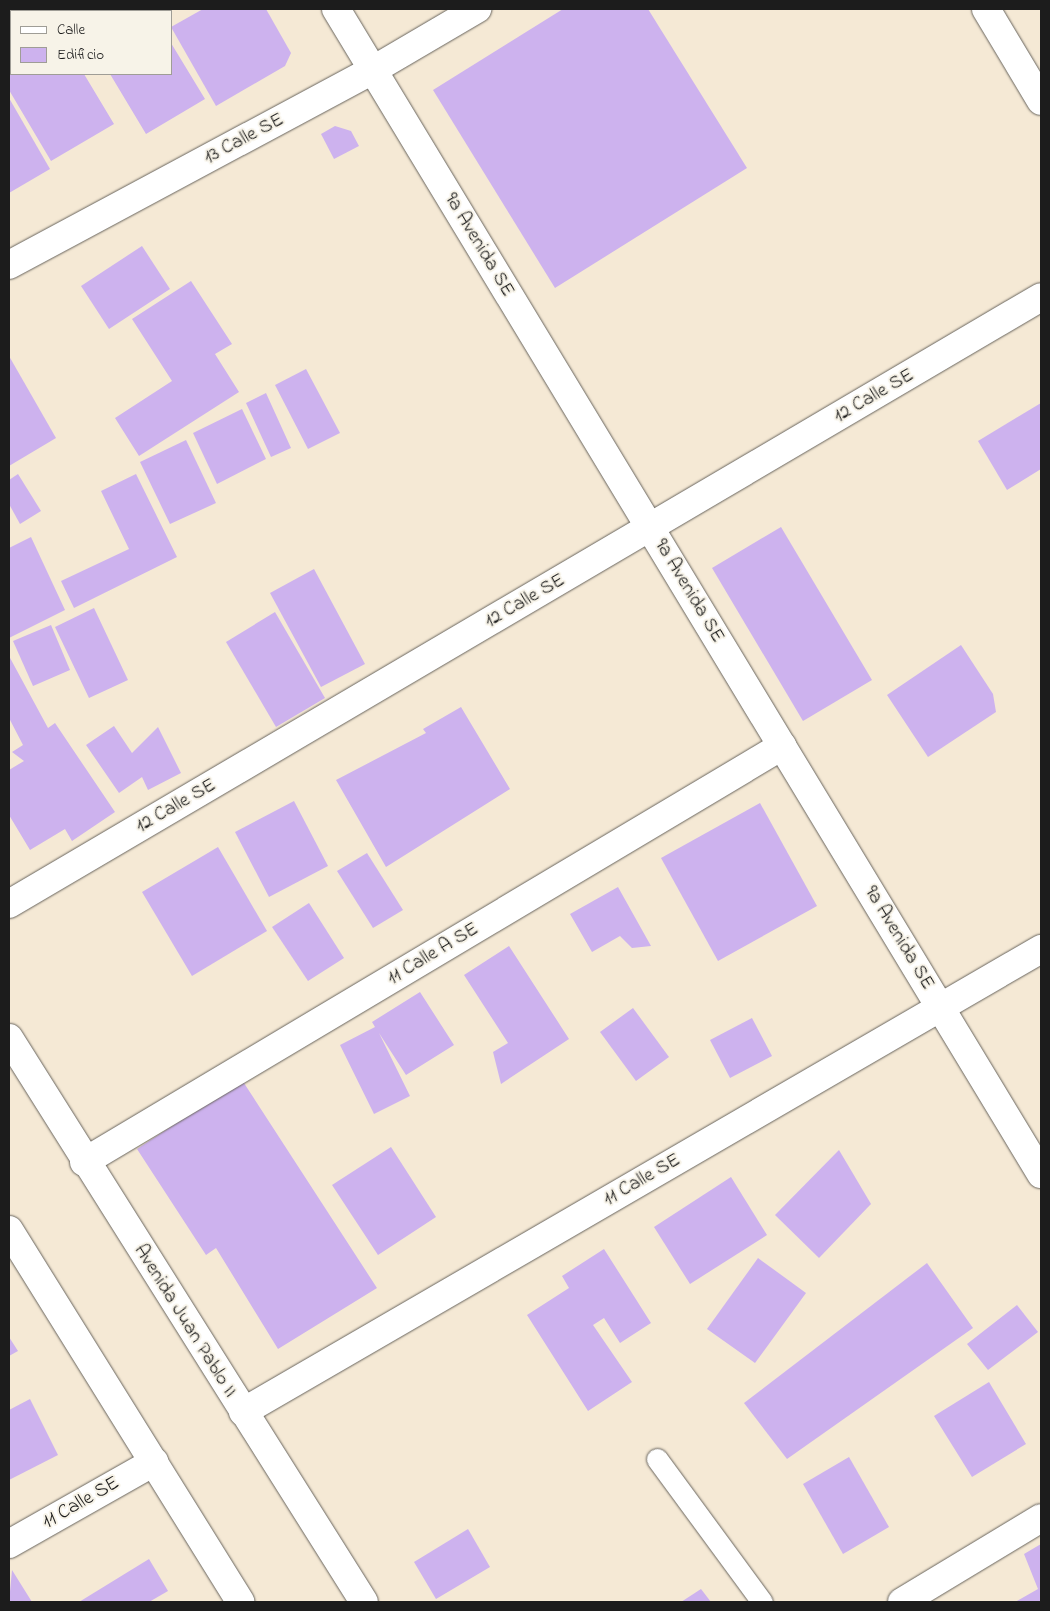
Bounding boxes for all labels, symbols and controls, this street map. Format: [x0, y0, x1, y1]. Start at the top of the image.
legend [10, 10, 172, 75]
text: Calle [57, 19, 85, 41]
text: Edificio [57, 44, 104, 66]
street label: 13 Calle SE [200, 108, 288, 170]
street label: 9a Avenida SE [439, 189, 519, 301]
street label: 12 Calle SE [830, 363, 918, 429]
street label: 9a Avenida SE [649, 535, 729, 647]
street label: 12 Calle SE [481, 568, 569, 634]
street label: 12 Calle SE [132, 773, 220, 839]
street label: 9a Avenida SE [859, 882, 939, 994]
street label: 11 Calle A SE [383, 917, 483, 991]
street label: 11 Calle SE [599, 1148, 685, 1212]
street label: Avenida Juan Pablo II [128, 1240, 242, 1402]
street label: 11 Calle SE [38, 1471, 124, 1535]

